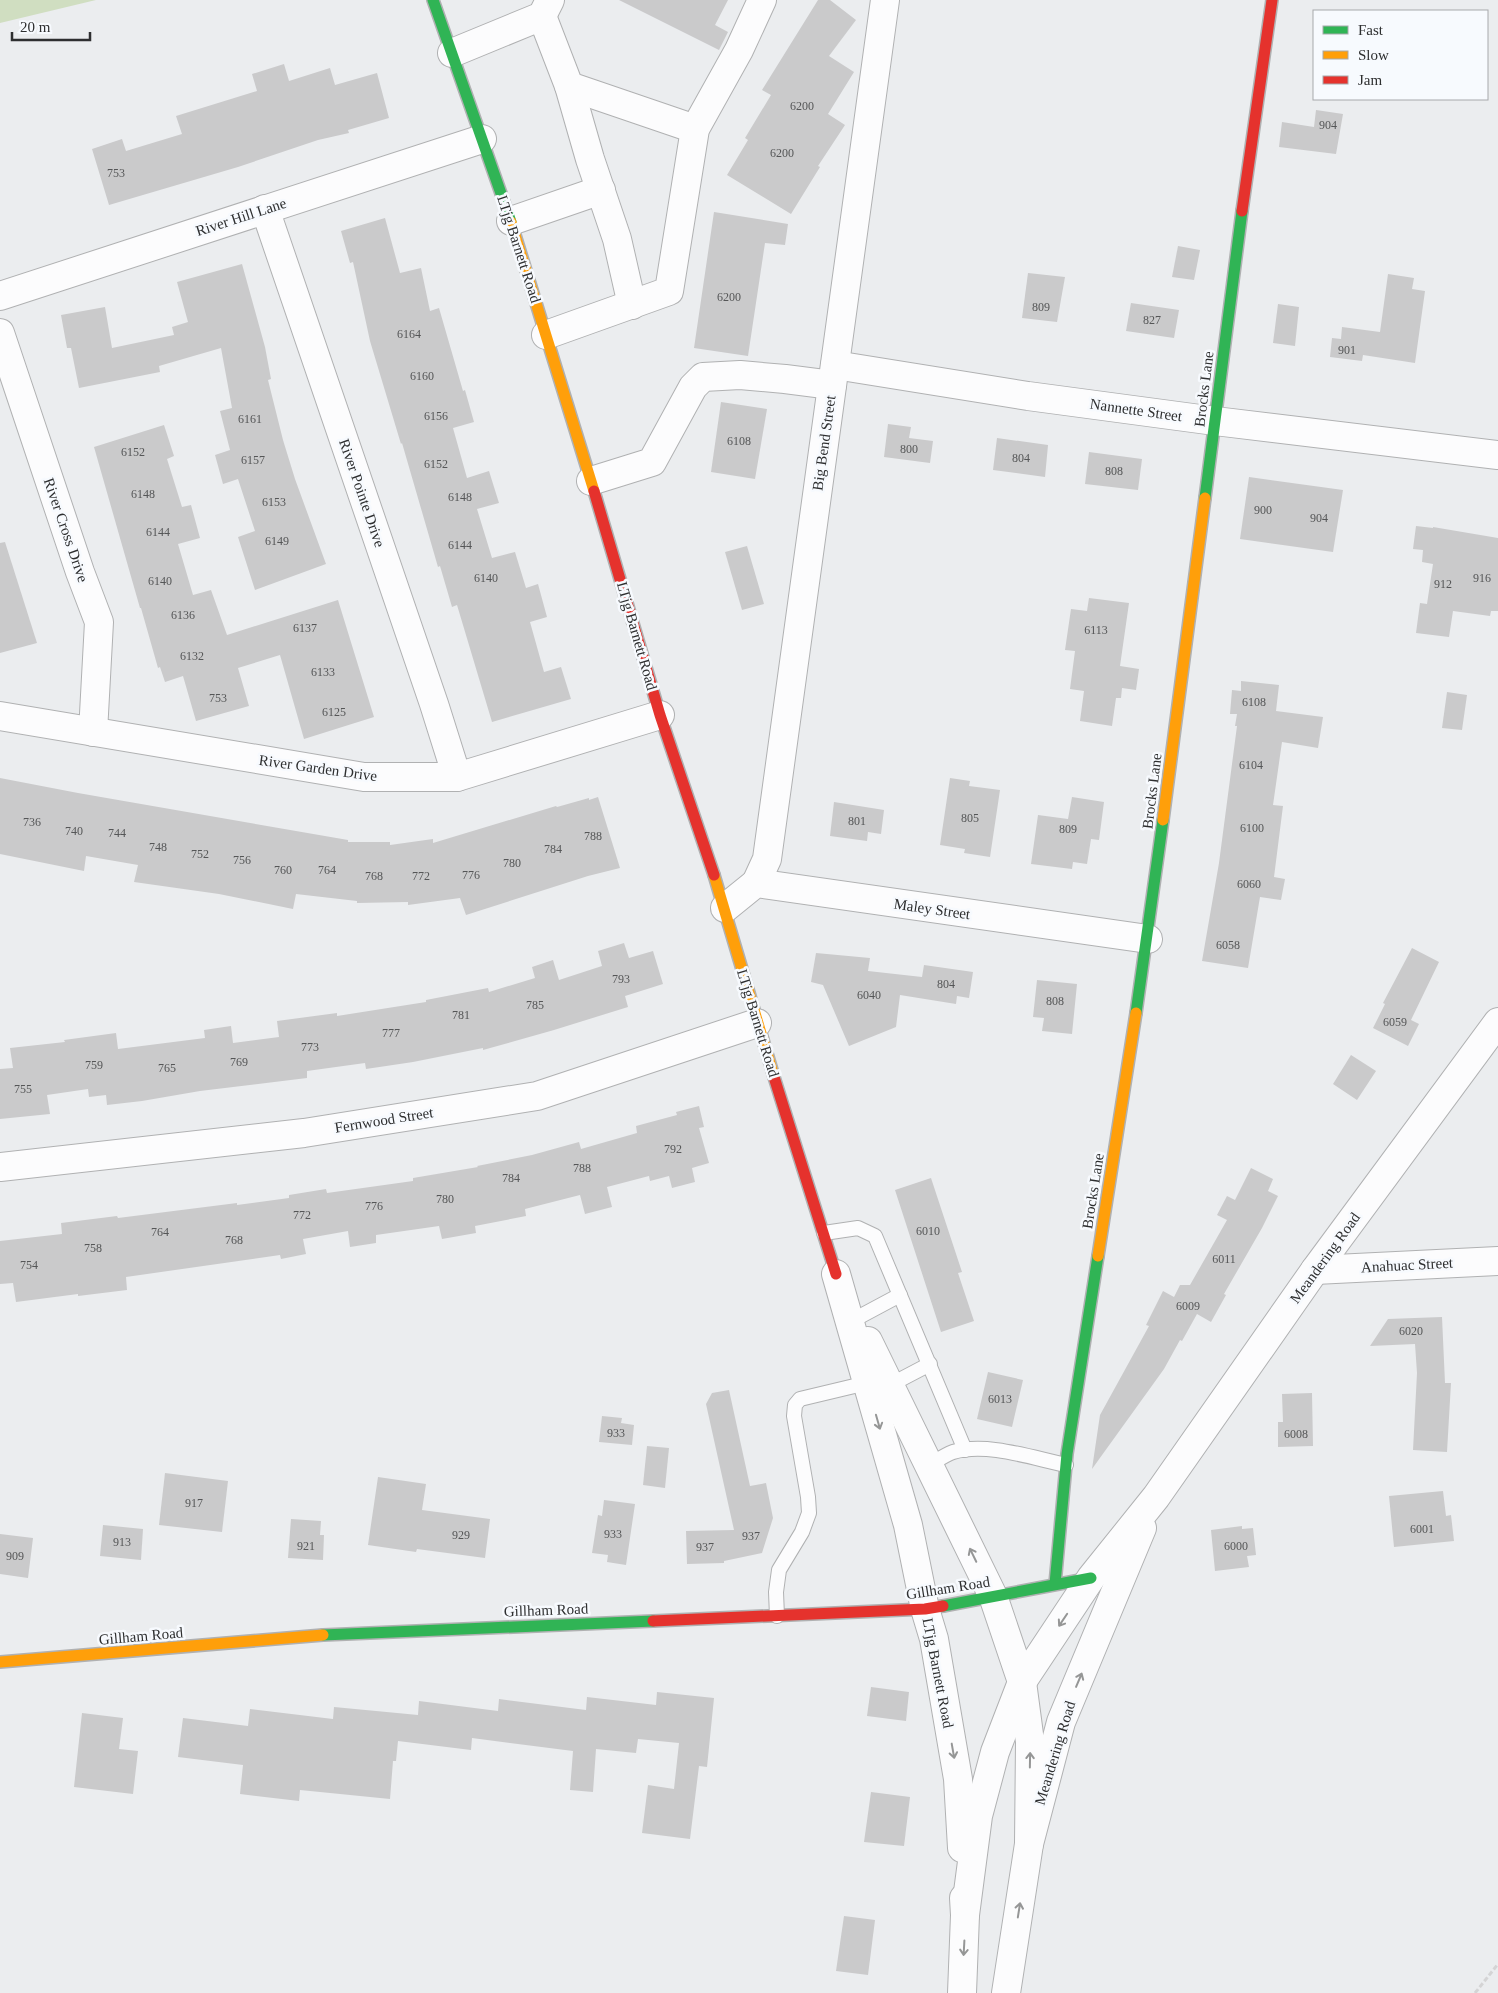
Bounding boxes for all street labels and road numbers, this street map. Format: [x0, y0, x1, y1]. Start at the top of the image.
street label: LTjg Barnett Road [494, 193, 544, 305]
street label: River Hill Lane [194, 195, 289, 239]
street label: Brocks Lane [1191, 350, 1217, 428]
street label: Big Bend Street [809, 394, 839, 492]
street label: Nannette Street [1089, 396, 1184, 425]
street label: River Pointe Drive [336, 437, 388, 549]
street label: River Cross Drive [41, 476, 91, 585]
street label: LTjg Barnett Road [614, 580, 660, 692]
street label: River Garden Drive [258, 752, 378, 784]
street label: Brocks Lane [1139, 752, 1165, 830]
street label: Maley Street [893, 896, 972, 922]
street label: LTjg Barnett Road [734, 967, 782, 1079]
street label: Fernwood Street [334, 1104, 435, 1136]
street label: Brocks Lane [1079, 1152, 1107, 1230]
street label: Meandering Road [1287, 1209, 1363, 1306]
street label: Anahuac Street [1361, 1255, 1454, 1275]
street label: Gillham Road [905, 1573, 992, 1603]
street label: Gillham Road [503, 1601, 589, 1619]
street label: LTjg Barnett Road [919, 1617, 957, 1730]
street label: Gillham Road [98, 1624, 184, 1648]
street label: Meandering Road [1032, 1699, 1079, 1807]

